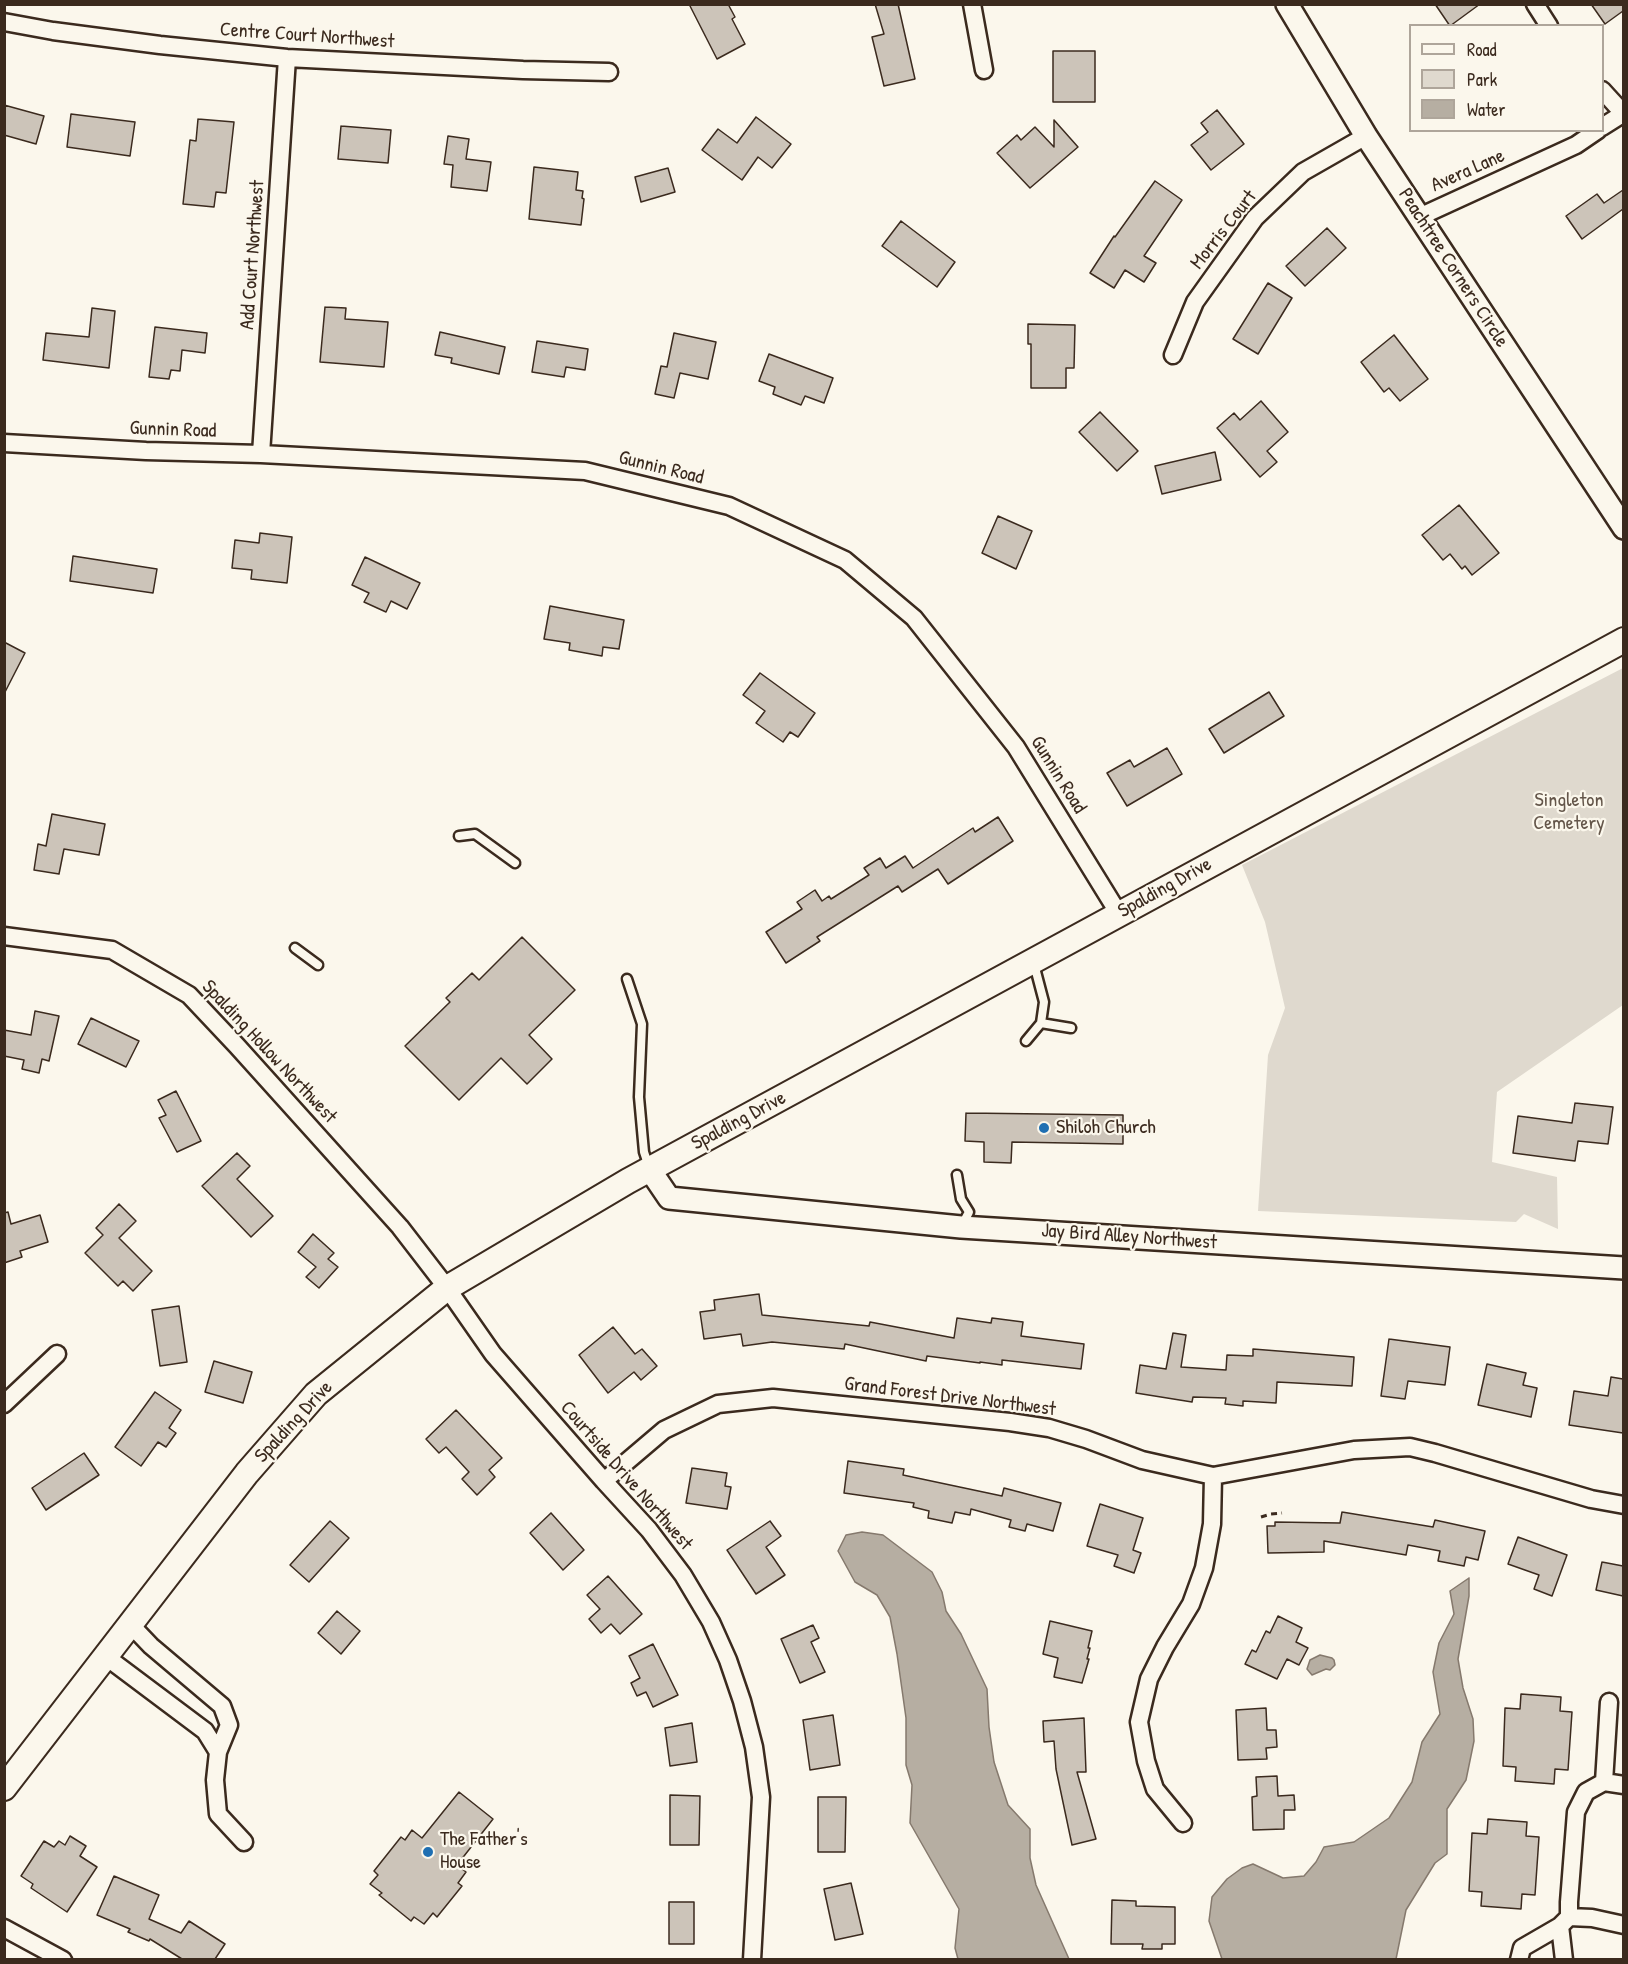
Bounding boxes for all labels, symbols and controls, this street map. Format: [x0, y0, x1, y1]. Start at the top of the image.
street label: Centre Court Northwest [219, 18, 395, 54]
legend [1409, 24, 1604, 132]
text: Road [1467, 37, 1497, 62]
text: Park [1467, 67, 1497, 92]
text: Water [1467, 97, 1505, 122]
street label: Avera Lane [1427, 144, 1509, 198]
street label: Add Court Northwest [236, 180, 270, 330]
street label: Peachtree Corners Circle [1393, 184, 1513, 352]
street label: Morris Court [1186, 186, 1262, 274]
street label: Gunnin Road [129, 416, 217, 444]
street label: Gunnin Road [616, 446, 706, 490]
street label: Gunnin Road [1025, 732, 1091, 818]
park label: Singleton Cemetery [1533, 789, 1605, 836]
street label: Spalding Drive [1114, 852, 1216, 924]
street label: Spalding Hollow Northwest [196, 975, 342, 1129]
street label: Spalding Drive [688, 1086, 790, 1156]
place label: Shiloh Church [1056, 1116, 1156, 1140]
marker: Shiloh Church [1037, 1121, 1051, 1135]
street label: Jay Bird Alley Northwest [1040, 1219, 1218, 1255]
street label: Grand Forest Drive Northwest [843, 1372, 1057, 1422]
street label: Spalding Drive [250, 1376, 338, 1468]
street label: Courtside Drive Northwest [555, 1396, 697, 1556]
place label: The Father's House [440, 1828, 528, 1875]
marker: The Father's House [421, 1845, 435, 1859]

